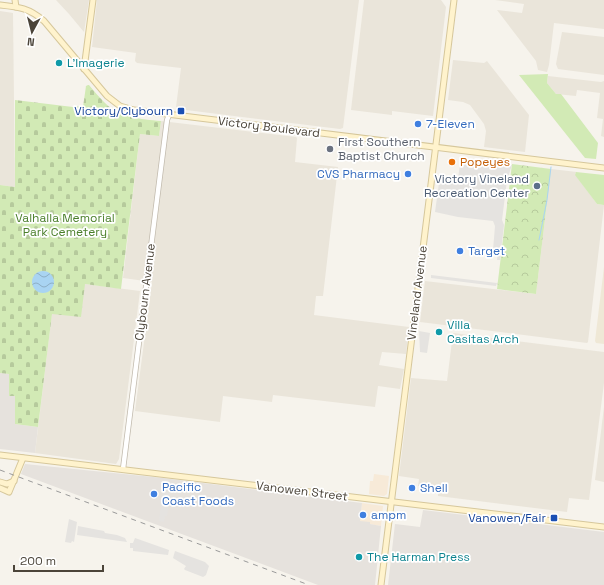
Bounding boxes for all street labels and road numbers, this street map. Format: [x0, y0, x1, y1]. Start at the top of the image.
street label: Victory Boulevard [217, 113, 321, 141]
street label: Clybourn Avenue [131, 243, 159, 341]
street label: Vineland Avenue [403, 245, 431, 341]
street label: Vanowen Street [255, 477, 349, 505]

